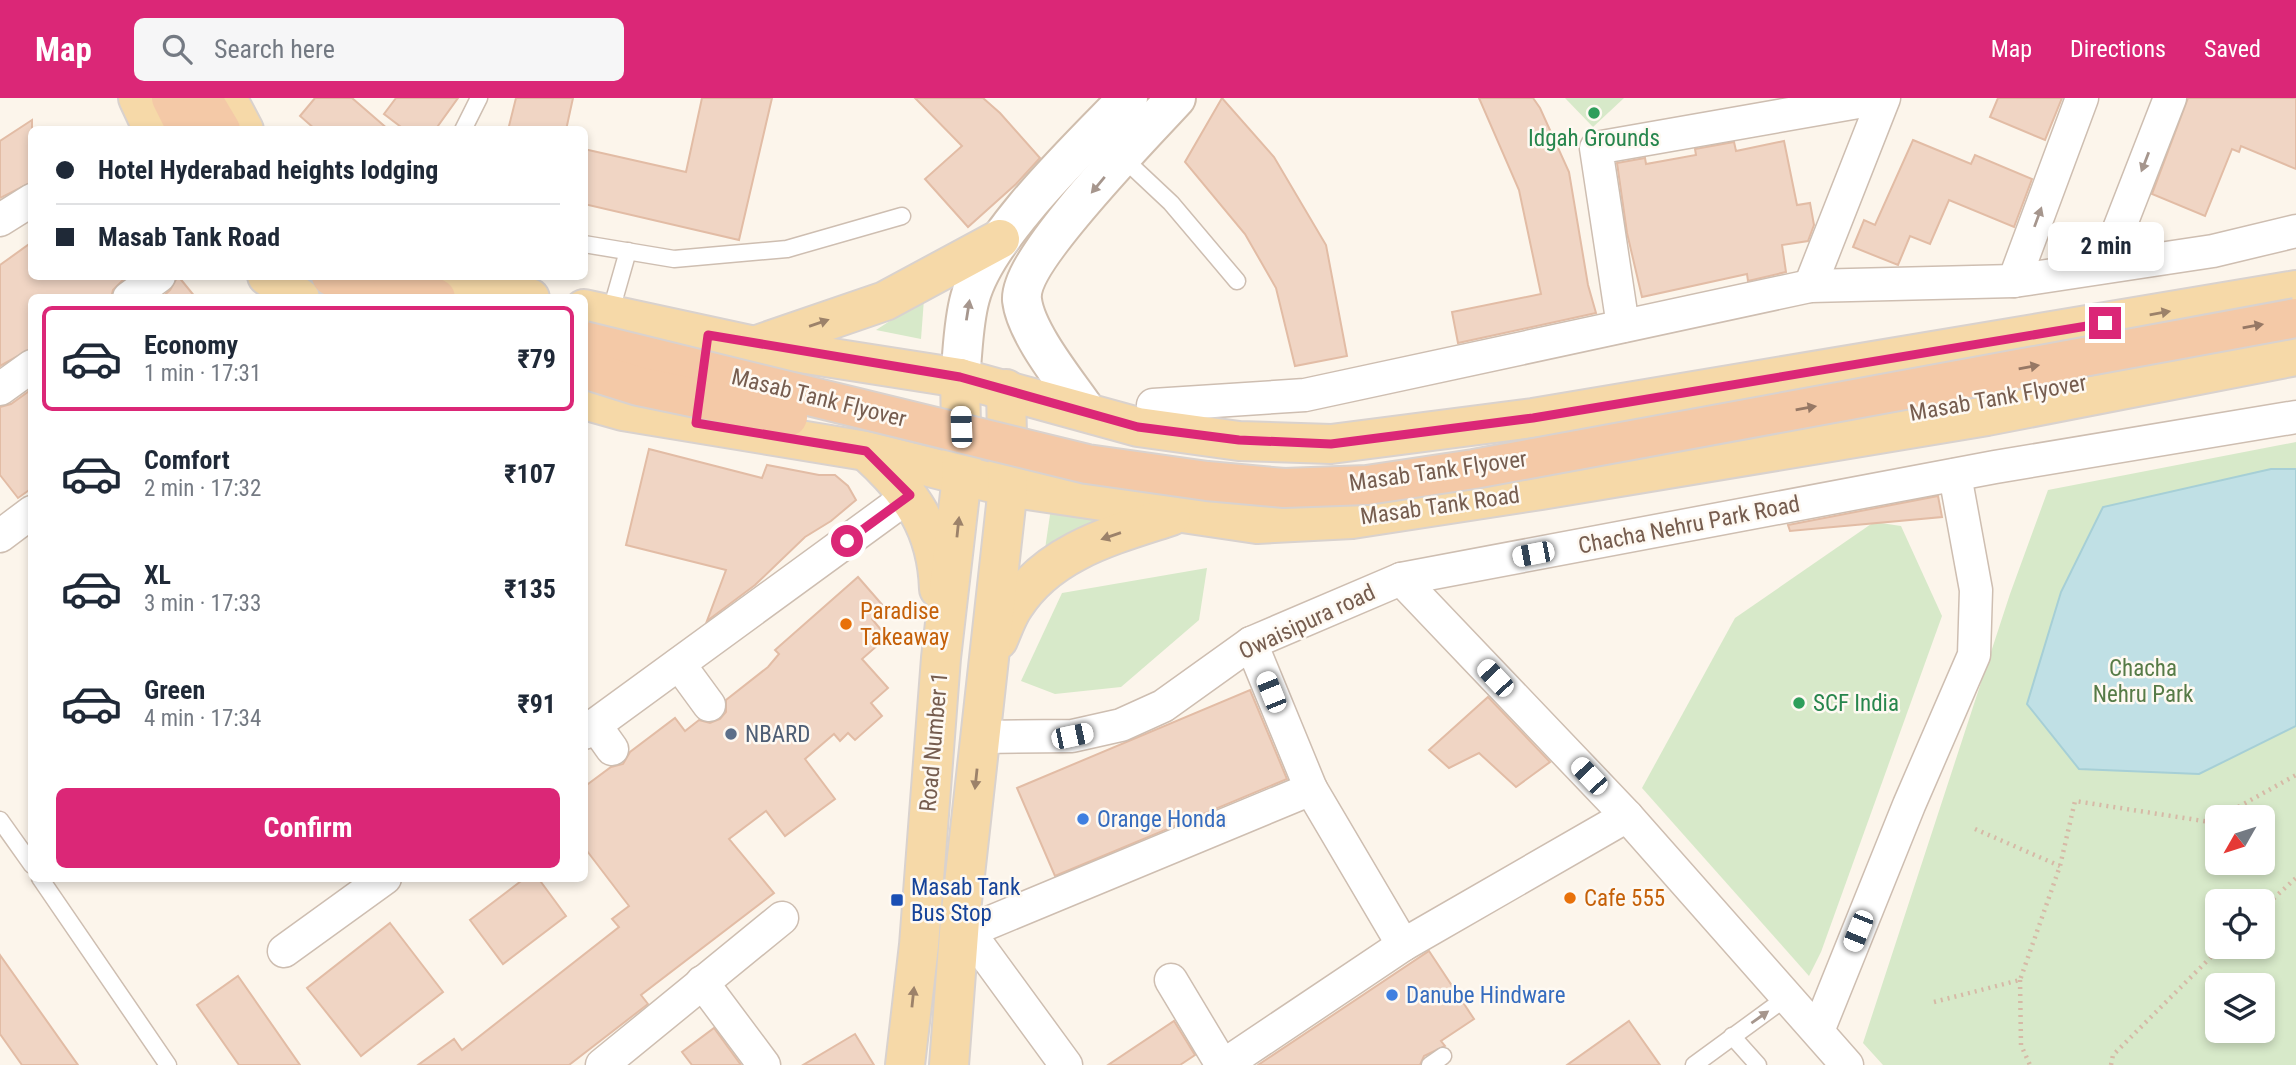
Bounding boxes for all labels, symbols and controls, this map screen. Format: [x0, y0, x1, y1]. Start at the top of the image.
search box [134, 18, 624, 81]
text: Map [35, 30, 92, 69]
icon: search [158, 30, 196, 68]
text: Search here [214, 34, 335, 64]
text: Map [1991, 35, 2032, 63]
text: Directions [2070, 35, 2166, 63]
text: Saved [2204, 35, 2261, 63]
marker: Idgah Grounds [1586, 105, 1602, 121]
place label: Idgah Grounds [1528, 125, 1660, 152]
one-way arrow [2140, 151, 2151, 172]
text: Hotel Hyderabad heights lodging [98, 155, 438, 185]
one-way arrow [1090, 176, 1106, 194]
one-way arrow [2033, 206, 2044, 227]
text: Masab Tank Road [98, 222, 280, 252]
callout: 2 min [2047, 222, 2163, 271]
text: 2 min [2080, 233, 2132, 260]
one-way arrow [963, 299, 974, 321]
route end [2089, 307, 2121, 339]
one-way arrow [2149, 307, 2171, 318]
one-way arrow [809, 318, 830, 328]
one-way arrow [2242, 320, 2264, 331]
icon: car [60, 327, 123, 390]
text: Economy [144, 330, 238, 360]
text: ₹79 [517, 344, 556, 374]
text: 1 min · 17:31 [144, 360, 261, 387]
one-way arrow [2018, 361, 2040, 372]
street label: Masab Tank Flyover [729, 363, 909, 433]
street label: Masab Tank Flyover [1907, 369, 2089, 427]
one-way arrow [1795, 402, 1817, 413]
car [950, 406, 973, 448]
icon: car [60, 442, 123, 505]
text: Comfort [144, 445, 230, 475]
street label: Masab Tank Flyover [1347, 445, 1529, 497]
text: ₹107 [504, 459, 556, 489]
text: 2 min · 17:32 [144, 475, 261, 502]
street label: Masab Tank Road [1359, 481, 1521, 531]
street label: Chacha Nehru Park Road [1576, 490, 1802, 560]
one-way arrow [953, 516, 964, 538]
route start [831, 525, 863, 557]
one-way arrow [1101, 531, 1122, 542]
car [1511, 540, 1556, 568]
icon: car [60, 557, 123, 620]
text: XL [144, 560, 171, 590]
text: ₹135 [504, 574, 556, 604]
street label: Owaisipura road [1235, 579, 1379, 665]
text: 3 min · 17:33 [144, 590, 261, 617]
place label: Paradise Takeaway [860, 598, 949, 651]
marker: Paradise Takeaway [838, 616, 854, 632]
car [1473, 655, 1518, 701]
park label: Chacha Nehru Park [2093, 655, 2194, 708]
car [1254, 669, 1289, 715]
street label: Road Number 1 [914, 671, 954, 813]
icon: car [60, 672, 123, 735]
text: Green [144, 675, 205, 705]
text: ₹91 [517, 689, 556, 719]
place label: SCF India [1813, 690, 1899, 717]
marker: SCF India [1791, 695, 1807, 711]
text: 4 min · 17:34 [144, 705, 261, 732]
place label: NBARD [745, 721, 810, 748]
car [1050, 721, 1095, 751]
marker: NBARD [723, 726, 739, 742]
car [1567, 753, 1612, 799]
one-way arrow [970, 768, 981, 790]
button: Confirm [56, 788, 560, 868]
north arrow [2205, 805, 2275, 875]
map controls [2205, 805, 2275, 1043]
place label: Orange Honda [1097, 806, 1226, 833]
marker: Orange Honda [1075, 811, 1091, 827]
place label: Masab Tank Bus Stop [911, 874, 1021, 927]
place label: Cafe 555 [1584, 885, 1665, 912]
button: locate [2205, 889, 2275, 959]
marker: Cafe 555 [1562, 890, 1578, 906]
marker: Masab Tank Bus Stop [889, 892, 905, 908]
car [1841, 908, 1876, 954]
button: layers [2205, 973, 2275, 1043]
place label: Danube Hindware [1406, 982, 1565, 1009]
one-way arrow [907, 986, 918, 1008]
marker: Danube Hindware [1384, 987, 1400, 1003]
one-way arrow [1751, 1010, 1769, 1024]

